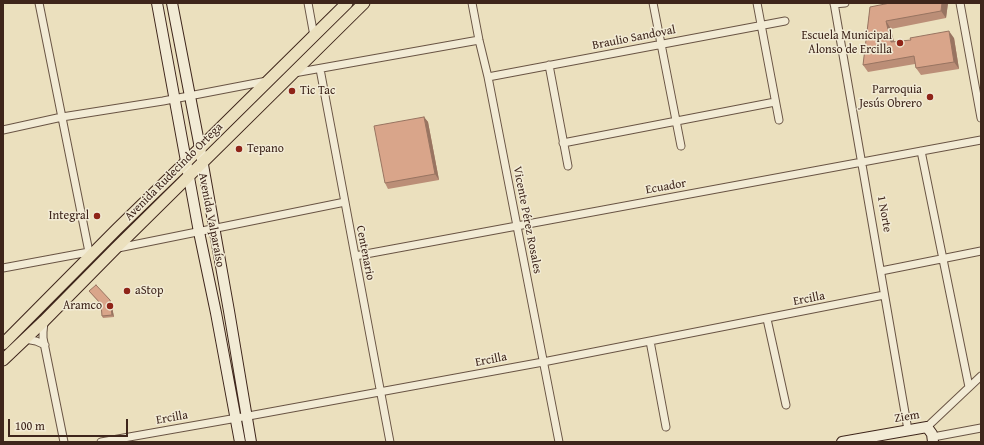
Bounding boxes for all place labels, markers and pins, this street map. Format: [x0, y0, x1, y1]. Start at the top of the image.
place label: Escuela Municipal Alonso de Ercilla [801, 29, 892, 57]
marker: Escuela Municipal Alonso de Ercilla [895, 38, 905, 48]
place label: Parroquia Jesús Obrero [859, 83, 922, 111]
place label: Tic Tac [300, 84, 335, 98]
marker: Tic Tac [287, 86, 297, 96]
marker: Parroquia Jesús Obrero [925, 92, 935, 102]
place label: Tepano [247, 142, 284, 156]
marker: Tepano [234, 144, 244, 154]
place label: Integral [49, 209, 89, 223]
marker: Integral [92, 211, 102, 221]
place label: aStop [135, 284, 163, 298]
marker: aStop [122, 286, 132, 296]
place label: Aramco [63, 299, 102, 313]
marker: Aramco [105, 301, 115, 311]

